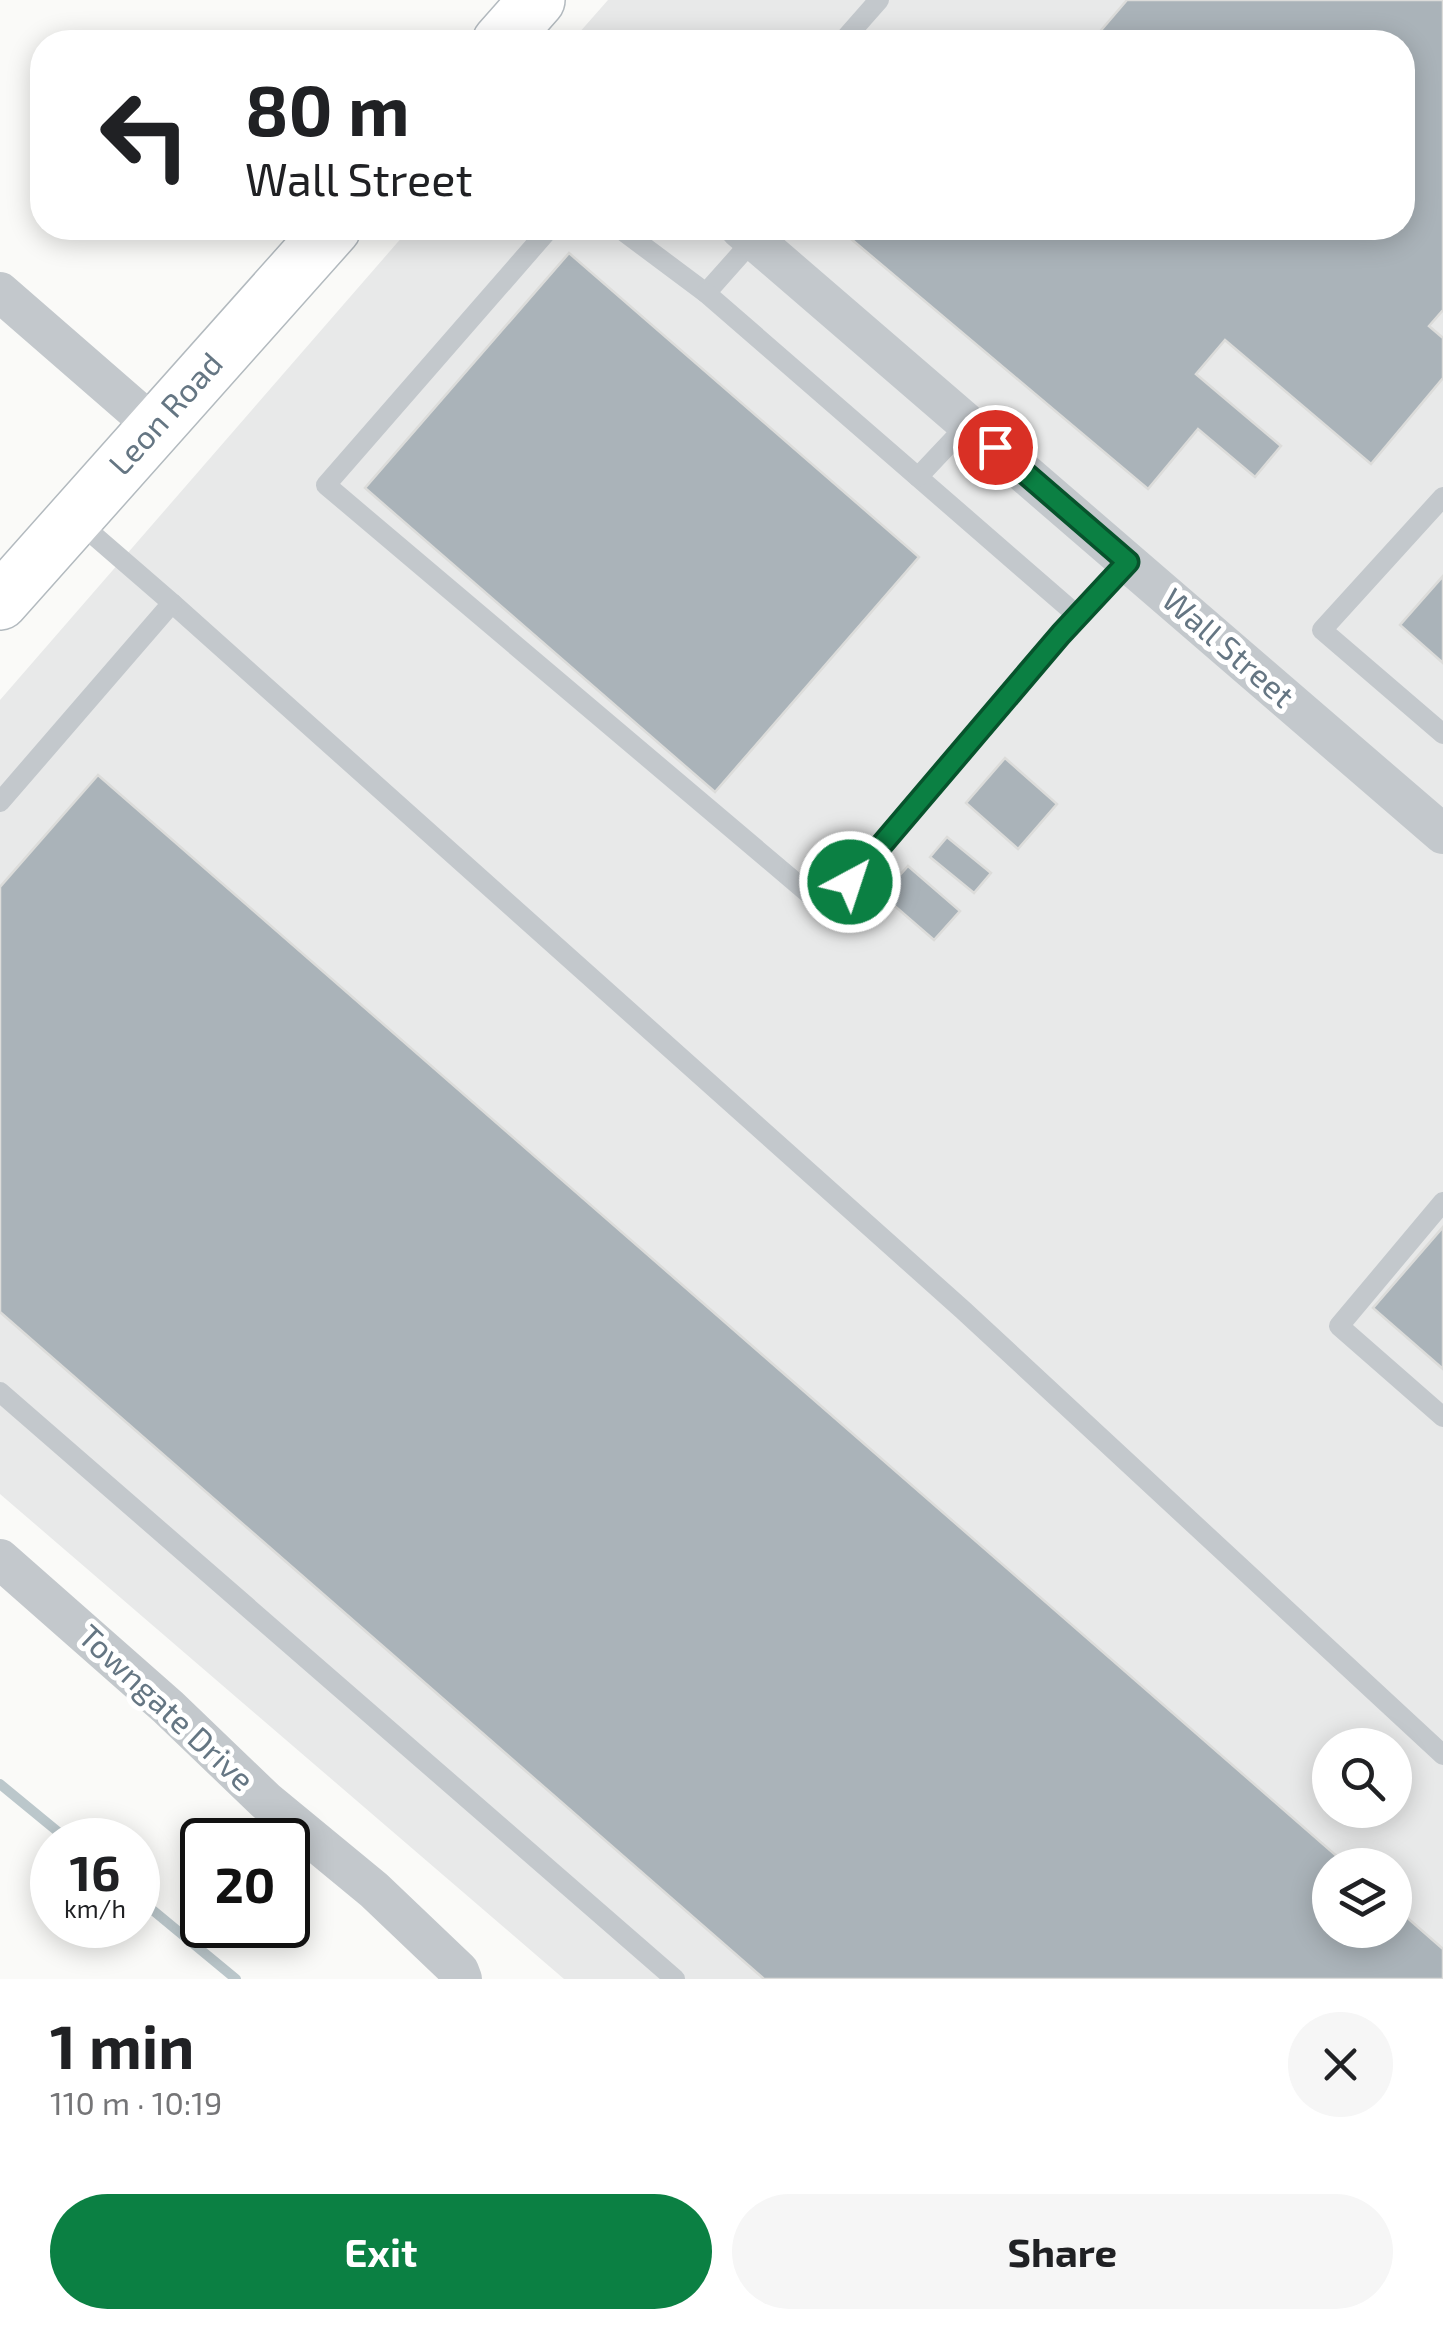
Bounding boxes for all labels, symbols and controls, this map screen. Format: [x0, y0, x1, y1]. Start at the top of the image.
text: 80 m [245, 66, 410, 150]
icon: left [80, 70, 210, 200]
text: Wall Street [245, 151, 473, 205]
street label: Leon Road [100, 344, 229, 482]
pin [953, 405, 1038, 490]
icon: arrive [968, 420, 1023, 475]
street label: Wall Street [1156, 579, 1303, 714]
position arrow [798, 830, 902, 934]
street label: Towngate Drive [72, 1616, 263, 1797]
map controls [1312, 1728, 1412, 1948]
button: search [1312, 1728, 1412, 1828]
speed limit sign: 20 [180, 1818, 310, 1948]
text: 16 [69, 1841, 121, 1901]
button: layers [1312, 1848, 1412, 1948]
text: km/h [64, 1893, 126, 1923]
text: 1 min [50, 2009, 194, 2081]
button: close [1288, 2012, 1393, 2117]
text: 110 m · 10:19 [50, 2083, 222, 2121]
button: Exit [50, 2194, 712, 2309]
button: Share [732, 2194, 1393, 2309]

